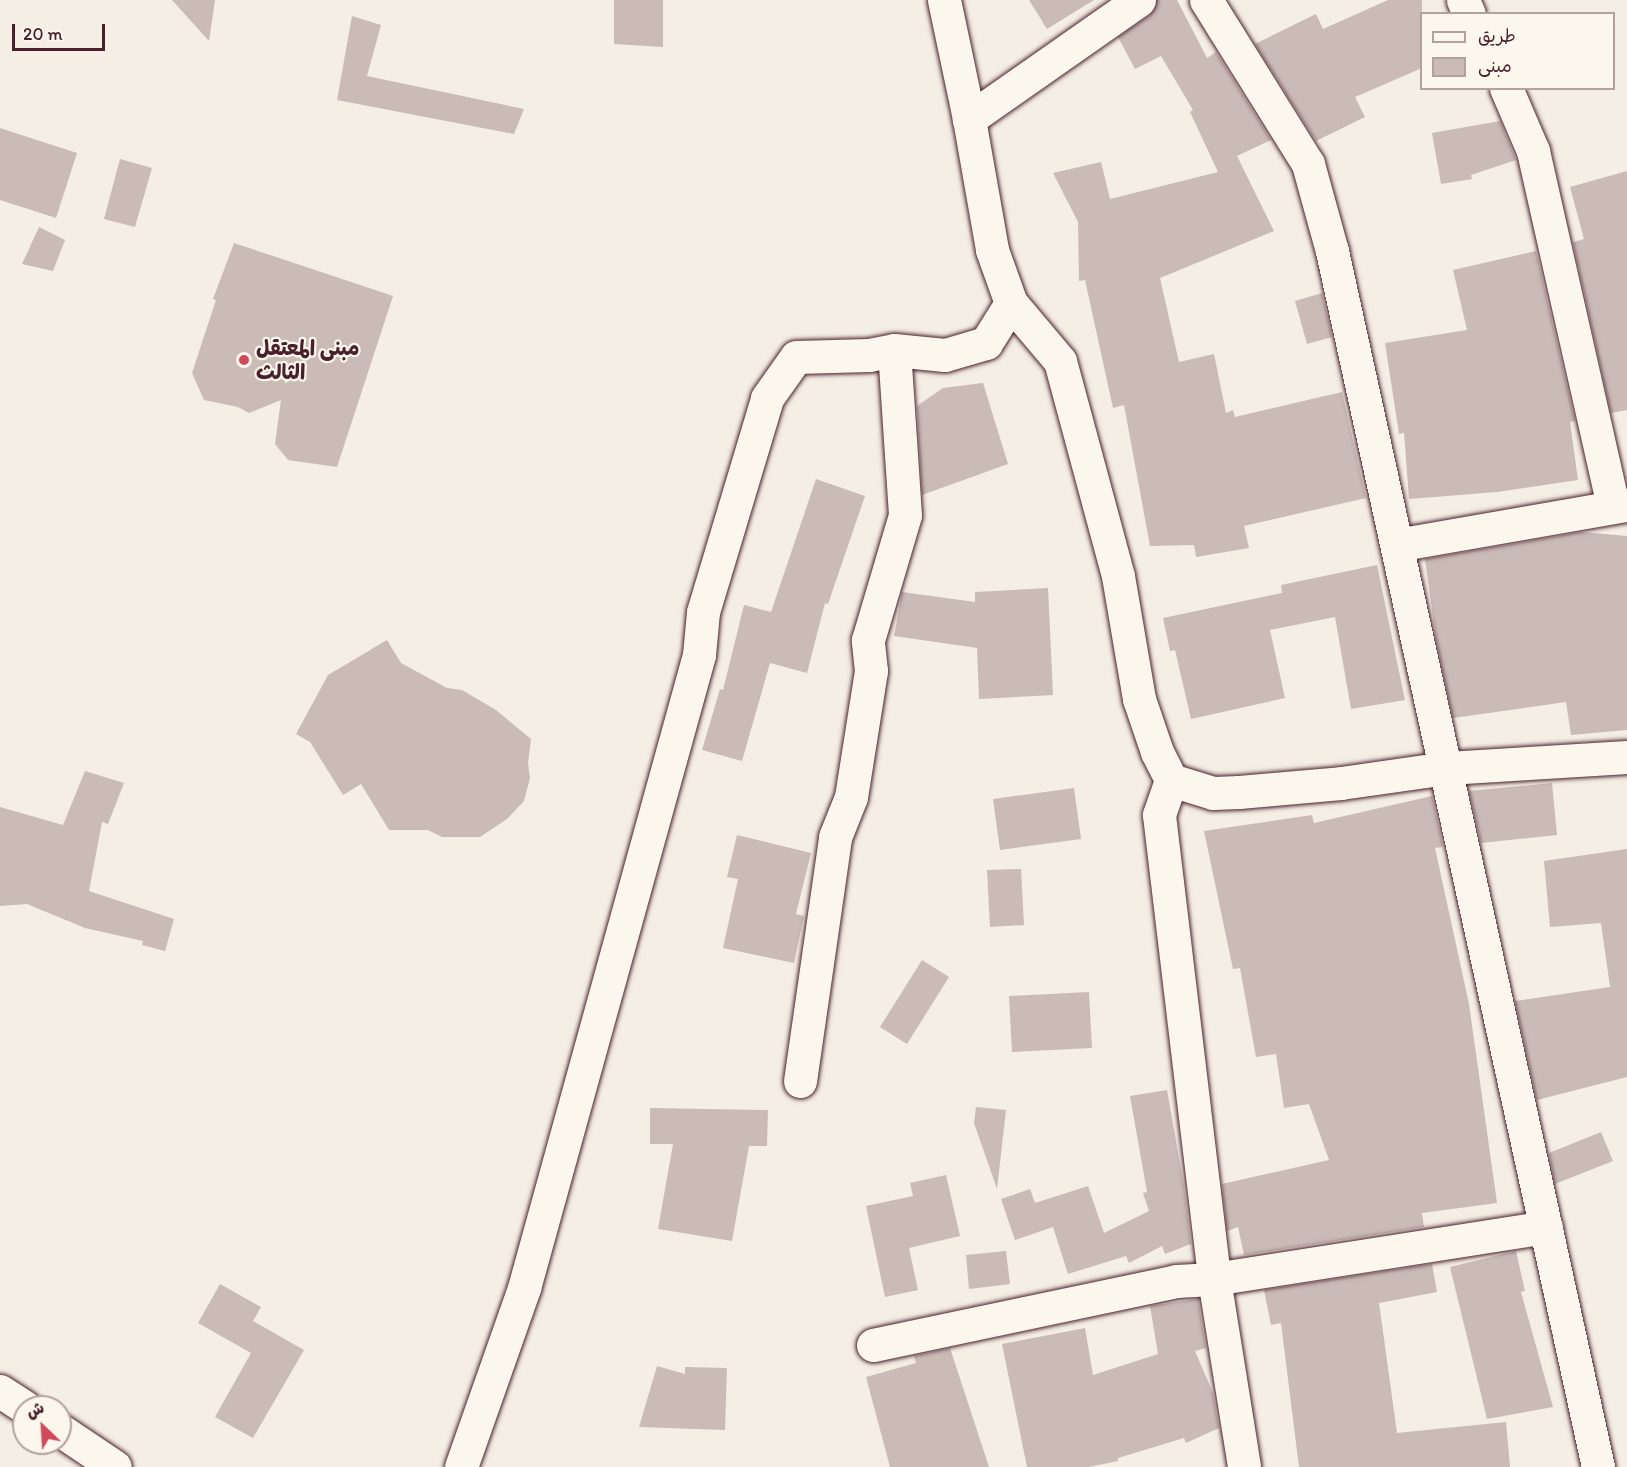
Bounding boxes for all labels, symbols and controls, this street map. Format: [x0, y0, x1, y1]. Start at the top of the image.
scale bar [15, 12, 108, 50]
legend [1420, 12, 1615, 90]
text: 20 m [23, 23, 63, 45]
text: طريق [1478, 25, 1516, 47]
text: مبنى [1478, 55, 1512, 77]
place label: مبنى المعتقل الثالث [256, 335, 359, 385]
marker: مبنى المعتقل الثالث [237, 353, 251, 367]
north arrow [12, 1395, 72, 1455]
text: ش [23, 1398, 47, 1422]

